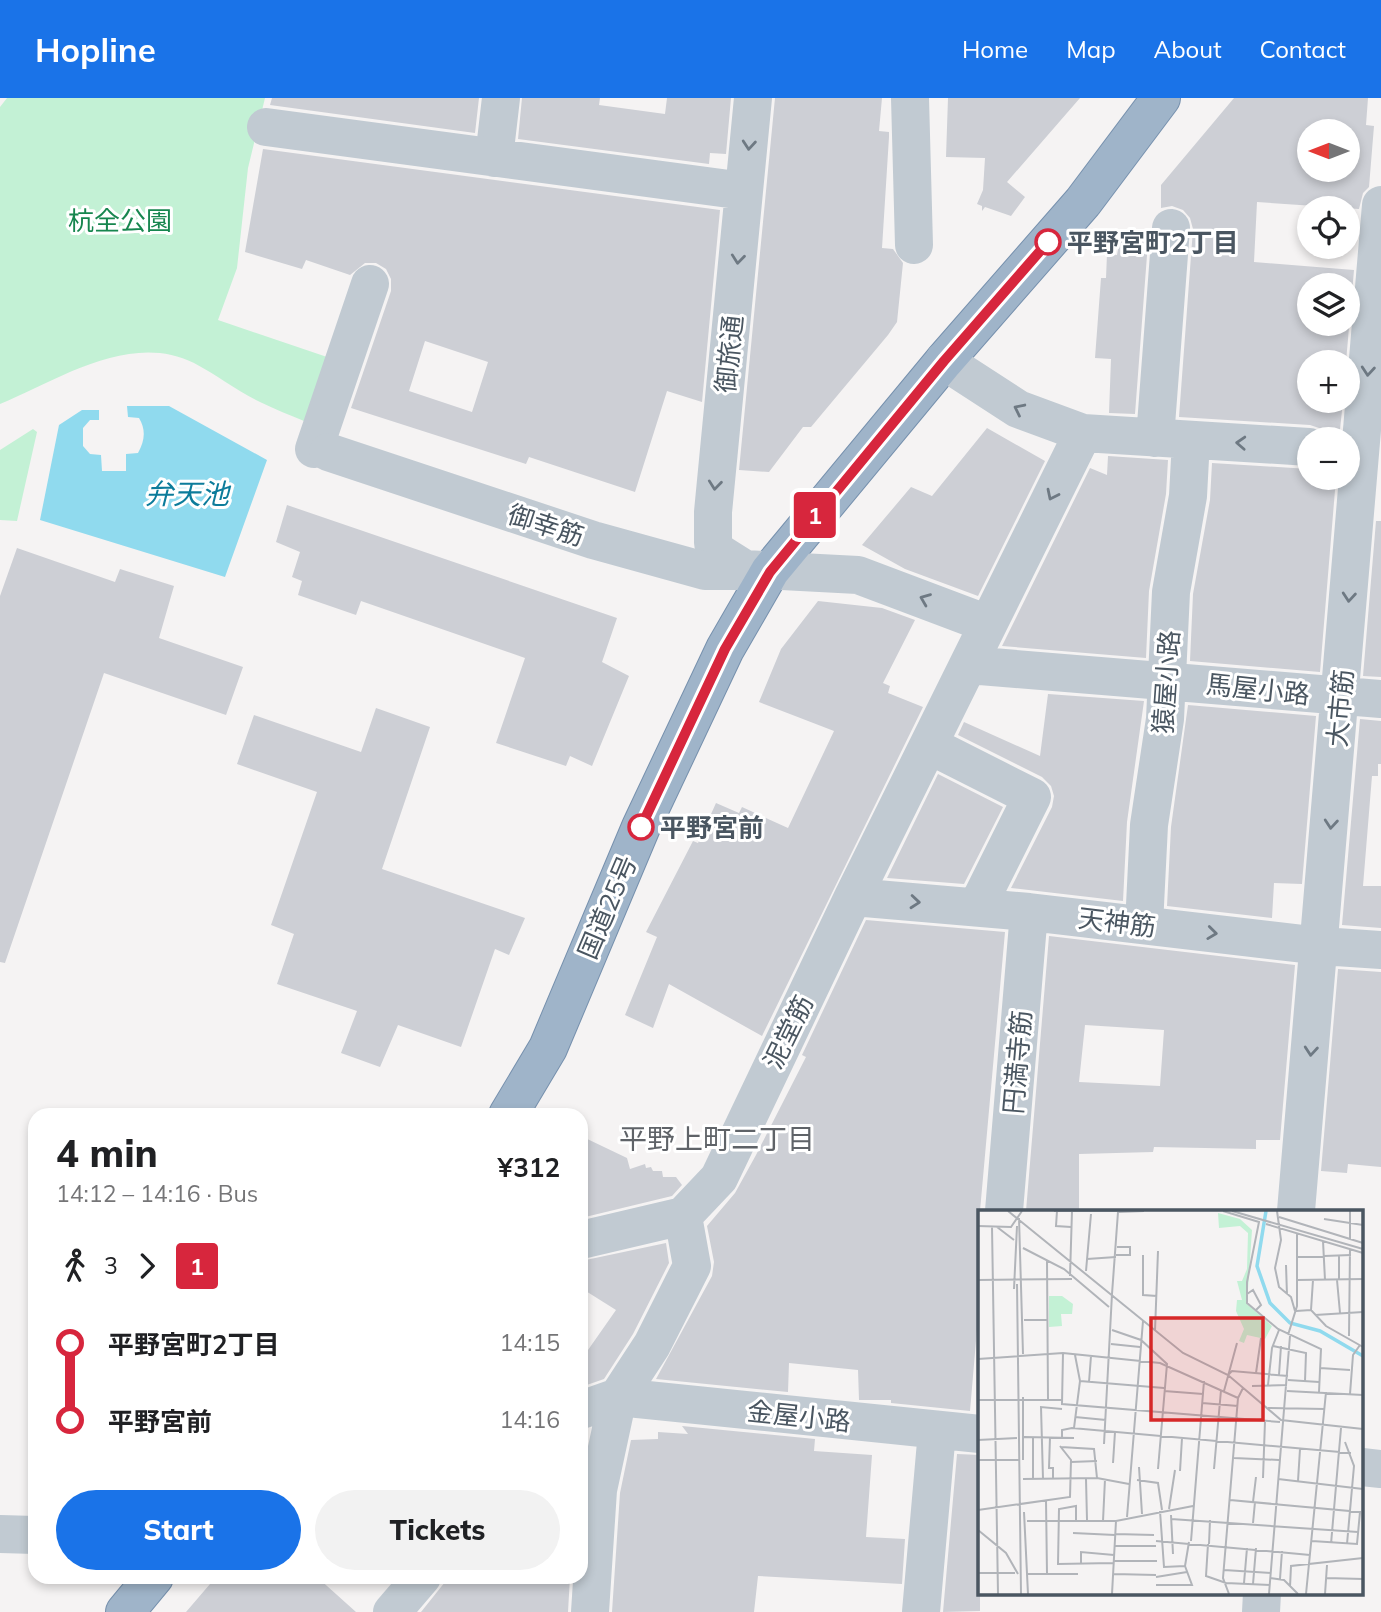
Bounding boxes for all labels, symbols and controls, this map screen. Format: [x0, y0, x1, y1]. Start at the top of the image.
text: Hopline [35, 29, 156, 70]
text: Home [962, 34, 1028, 64]
text: Map [1066, 34, 1116, 64]
text: About [1154, 34, 1222, 64]
text: Contact [1260, 34, 1346, 64]
north arrow [1297, 119, 1360, 182]
map controls [1297, 119, 1360, 490]
one-way arrow [741, 139, 756, 150]
button: locate [1297, 196, 1360, 259]
park label: 杭全公園 [68, 204, 172, 237]
place label: 平野宮町2丁目 [1067, 226, 1239, 259]
marker: 平野宮町2丁目 [1035, 229, 1061, 255]
one-way arrow [731, 254, 746, 265]
button: layers [1297, 273, 1360, 336]
street label: 御旅通 [709, 313, 749, 395]
button: + [1297, 350, 1360, 413]
one-way arrow [1361, 365, 1376, 376]
one-way arrow [1014, 403, 1026, 417]
button: − [1297, 427, 1360, 490]
one-way arrow [1235, 435, 1246, 450]
water label: 弁天池 [145, 476, 232, 511]
one-way arrow [708, 480, 723, 491]
one-way arrow [1047, 488, 1061, 500]
line badge: 1 [792, 492, 838, 538]
street label: 御幸筋 [504, 497, 588, 553]
text: 1 [808, 500, 822, 530]
one-way arrow [1342, 592, 1357, 603]
one-way arrow [920, 593, 932, 607]
street label: 猿屋小路 [1146, 629, 1186, 735]
street label: 馬屋小路 [1205, 667, 1311, 711]
street label: 大市筋 [1320, 668, 1360, 748]
place label: 平野宮前 [660, 811, 764, 844]
marker: 平野宮前 [628, 814, 654, 840]
one-way arrow [1324, 819, 1339, 830]
street label: 国道25号 [570, 850, 644, 964]
one-way arrow [910, 894, 921, 909]
street label: 天神筋 [1076, 901, 1158, 943]
one-way arrow [1207, 925, 1218, 940]
street label: 泥堂筋 [756, 990, 820, 1074]
street label: 円満寺筋 [996, 1009, 1038, 1115]
one-way arrow [1304, 1045, 1319, 1056]
district label: 平野上町二丁目 [619, 1121, 815, 1156]
text: 4 min [56, 1129, 158, 1177]
text: ¥312 [498, 1151, 560, 1184]
text: 14:12 – 14:16 · Bus [56, 1179, 258, 1208]
inset map [978, 1210, 1364, 1594]
icon: walk [56, 1247, 94, 1285]
icon: forward [128, 1247, 166, 1285]
text: 3 [104, 1251, 118, 1280]
text: 1 [190, 1251, 204, 1281]
text: 平野宮町2丁目 [108, 1328, 280, 1361]
text: 14:15 [500, 1328, 560, 1357]
street label: 金屋小路 [746, 1394, 852, 1438]
text: 平野宮前 [108, 1405, 212, 1438]
text: 14:16 [500, 1405, 560, 1434]
button: Start [56, 1490, 301, 1570]
button: Tickets [315, 1490, 560, 1570]

